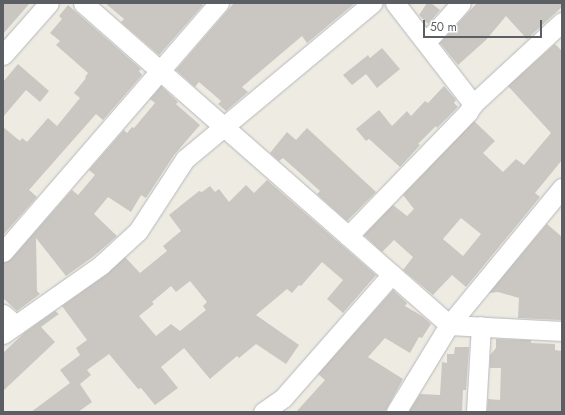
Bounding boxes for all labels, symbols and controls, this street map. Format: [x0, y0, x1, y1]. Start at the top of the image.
scale bar [425, 12, 544, 38]
text: 50 m [430, 18, 457, 36]

